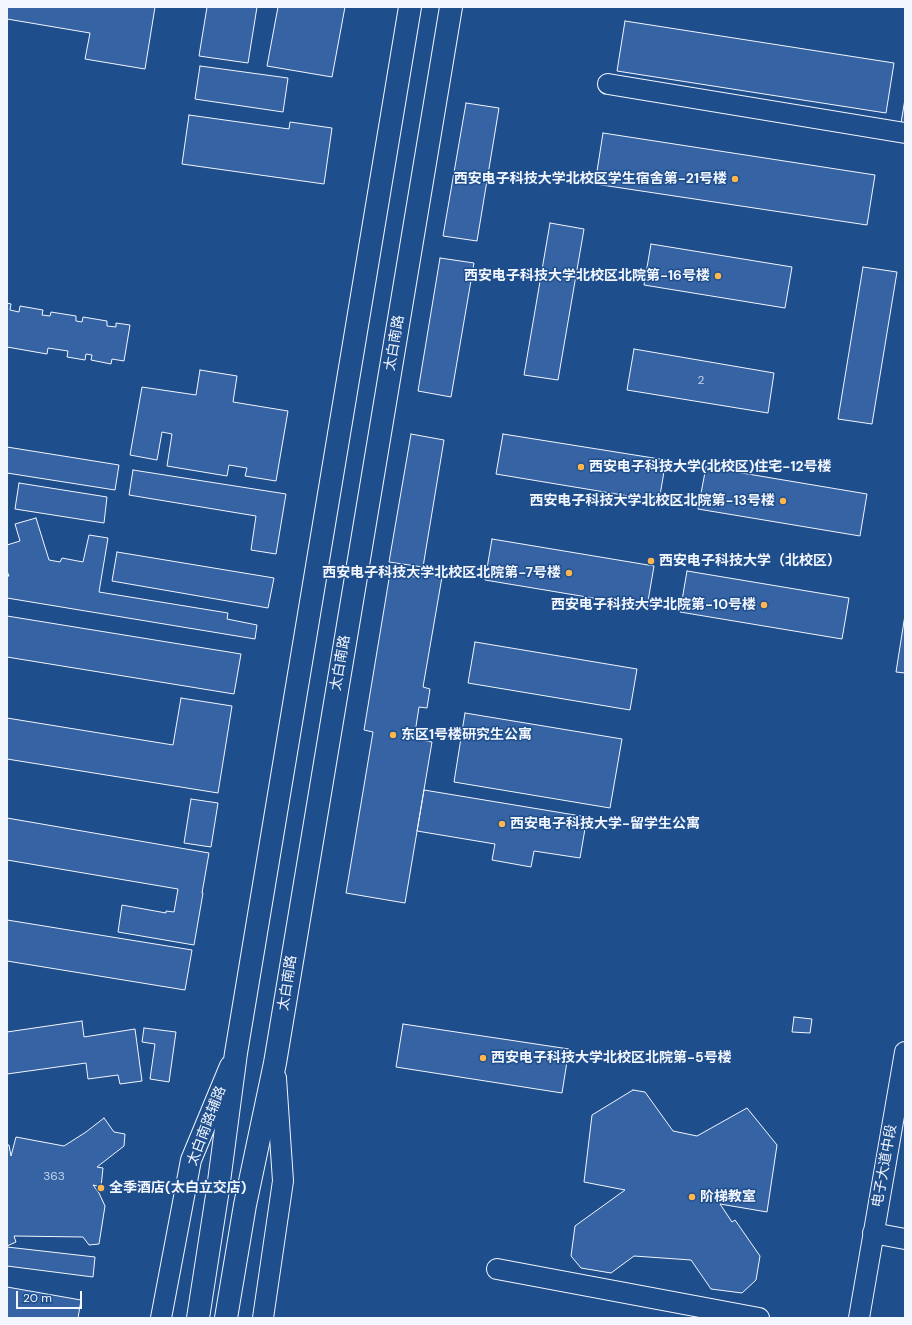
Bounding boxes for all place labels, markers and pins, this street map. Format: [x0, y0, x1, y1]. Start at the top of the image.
place label: 西安电子科技大学北校区学生宿舍第-21号楼 [454, 171, 727, 187]
marker: 西安电子科技大学北校区学生宿舍第-21号楼 [730, 174, 740, 184]
place label: 西安电子科技大学北校区北院第-16号楼 [464, 268, 710, 284]
marker: 西安电子科技大学北校区北院第-16号楼 [713, 271, 723, 281]
place label: 西安电子科技大学(北校区)住宅-12号楼 [589, 459, 832, 475]
marker: 西安电子科技大学(北校区)住宅-12号楼 [576, 462, 586, 472]
place label: 西安电子科技大学北校区北院第-13号楼 [529, 493, 775, 509]
marker: 西安电子科技大学北校区北院第-13号楼 [778, 496, 788, 506]
place label: 西安电子科技大学（北校区） [659, 553, 841, 569]
marker: 西安电子科技大学（北校区） [646, 556, 656, 566]
place label: 西安电子科技大学北校区北院第-7号楼 [322, 565, 561, 581]
marker: 西安电子科技大学北校区北院第-7号楼 [564, 568, 574, 578]
place label: 西安电子科技大学北院第-10号楼 [551, 597, 756, 613]
marker: 西安电子科技大学北院第-10号楼 [759, 600, 769, 610]
place label: 东区1号楼研究生公寓 [401, 727, 532, 743]
marker: 东区1号楼研究生公寓 [388, 730, 398, 740]
place label: 西安电子科技大学-留学生公寓 [510, 816, 700, 832]
marker: 西安电子科技大学-留学生公寓 [497, 819, 507, 829]
place label: 西安电子科技大学北校区北院第-5号楼 [491, 1050, 732, 1066]
marker: 西安电子科技大学北校区北院第-5号楼 [478, 1053, 488, 1063]
place label: 全季酒店(太白立交店) [109, 1180, 246, 1196]
marker: 全季酒店(太白立交店) [96, 1183, 106, 1193]
place label: 阶梯教室 [700, 1189, 756, 1205]
marker: 阶梯教室 [687, 1192, 697, 1202]

